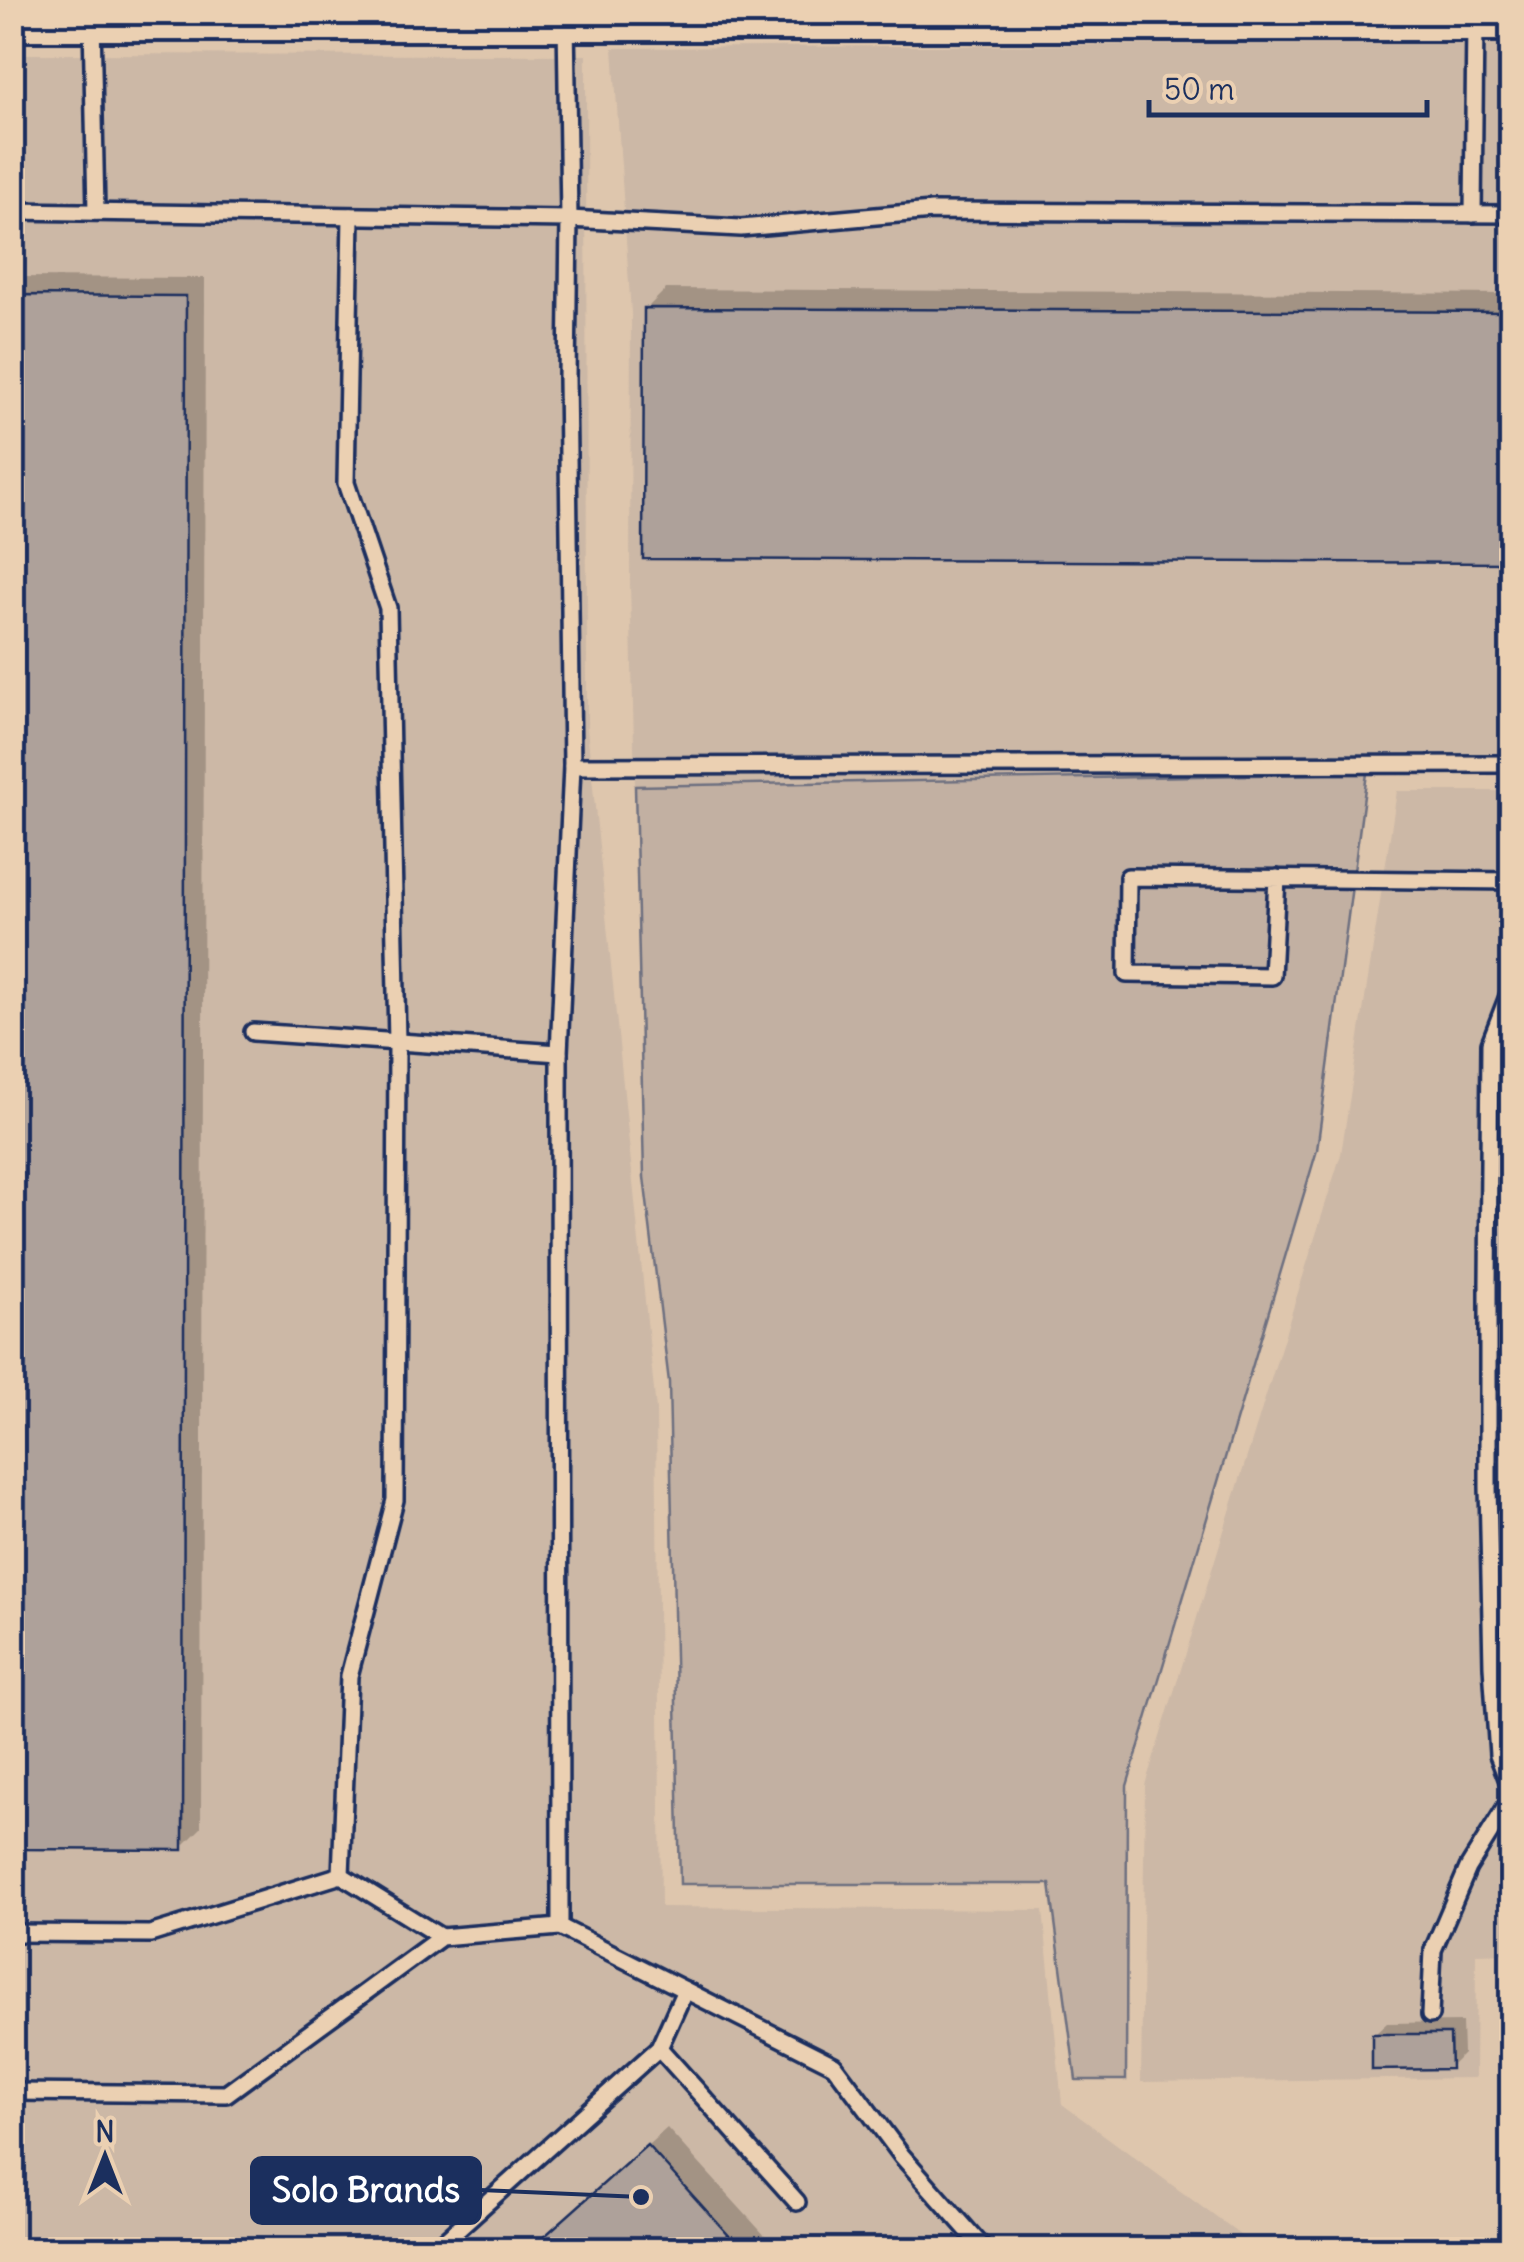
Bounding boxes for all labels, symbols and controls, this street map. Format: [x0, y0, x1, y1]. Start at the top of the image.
scale bar [1149, 55, 1426, 117]
text: 50 m [1164, 70, 1234, 108]
north arrow [55, 2107, 155, 2207]
text: N [95, 2114, 115, 2150]
callout: Solo Brands [252, 2158, 480, 2223]
text: Solo Brands [272, 2167, 460, 2211]

